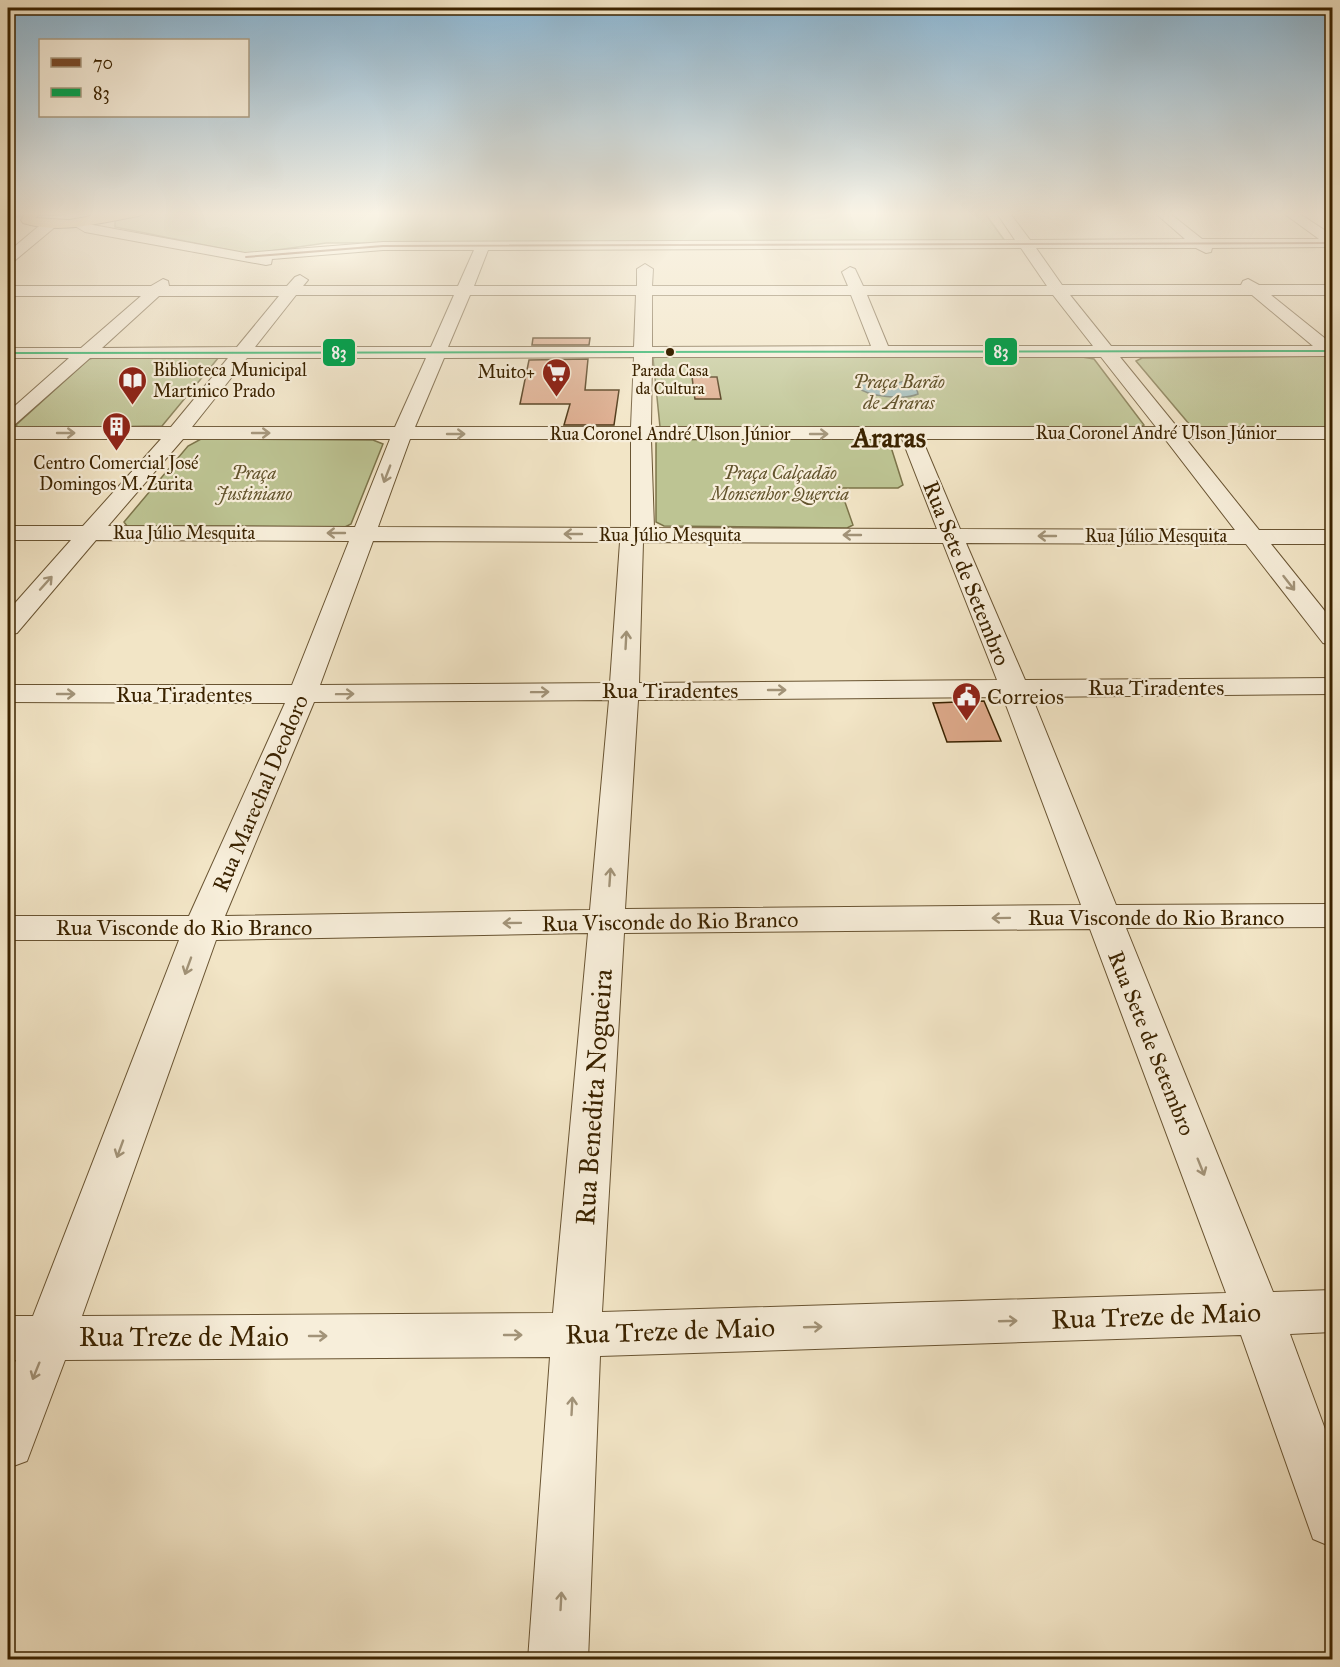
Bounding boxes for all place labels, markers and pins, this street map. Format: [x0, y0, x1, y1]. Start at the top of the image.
marker: Parada Casa da Cultura [664, 346, 676, 358]
supermarket icon: Muito+ [540, 356, 572, 398]
place label: Biblioteca Municipal Martinico Prado [153, 359, 307, 402]
place label: Muito+ [478, 361, 535, 383]
place label: Parada Casa da Cultura [632, 361, 709, 398]
library icon: Biblioteca Municipal Martinico Prado [116, 364, 148, 406]
building icon: Centro Comercial José Domingos M. Zurita [100, 410, 132, 452]
place label: Centro Comercial José Domingos M. Zurita [33, 452, 199, 496]
public building icon: Correios [950, 680, 982, 722]
place label: Correios [987, 683, 1064, 710]

